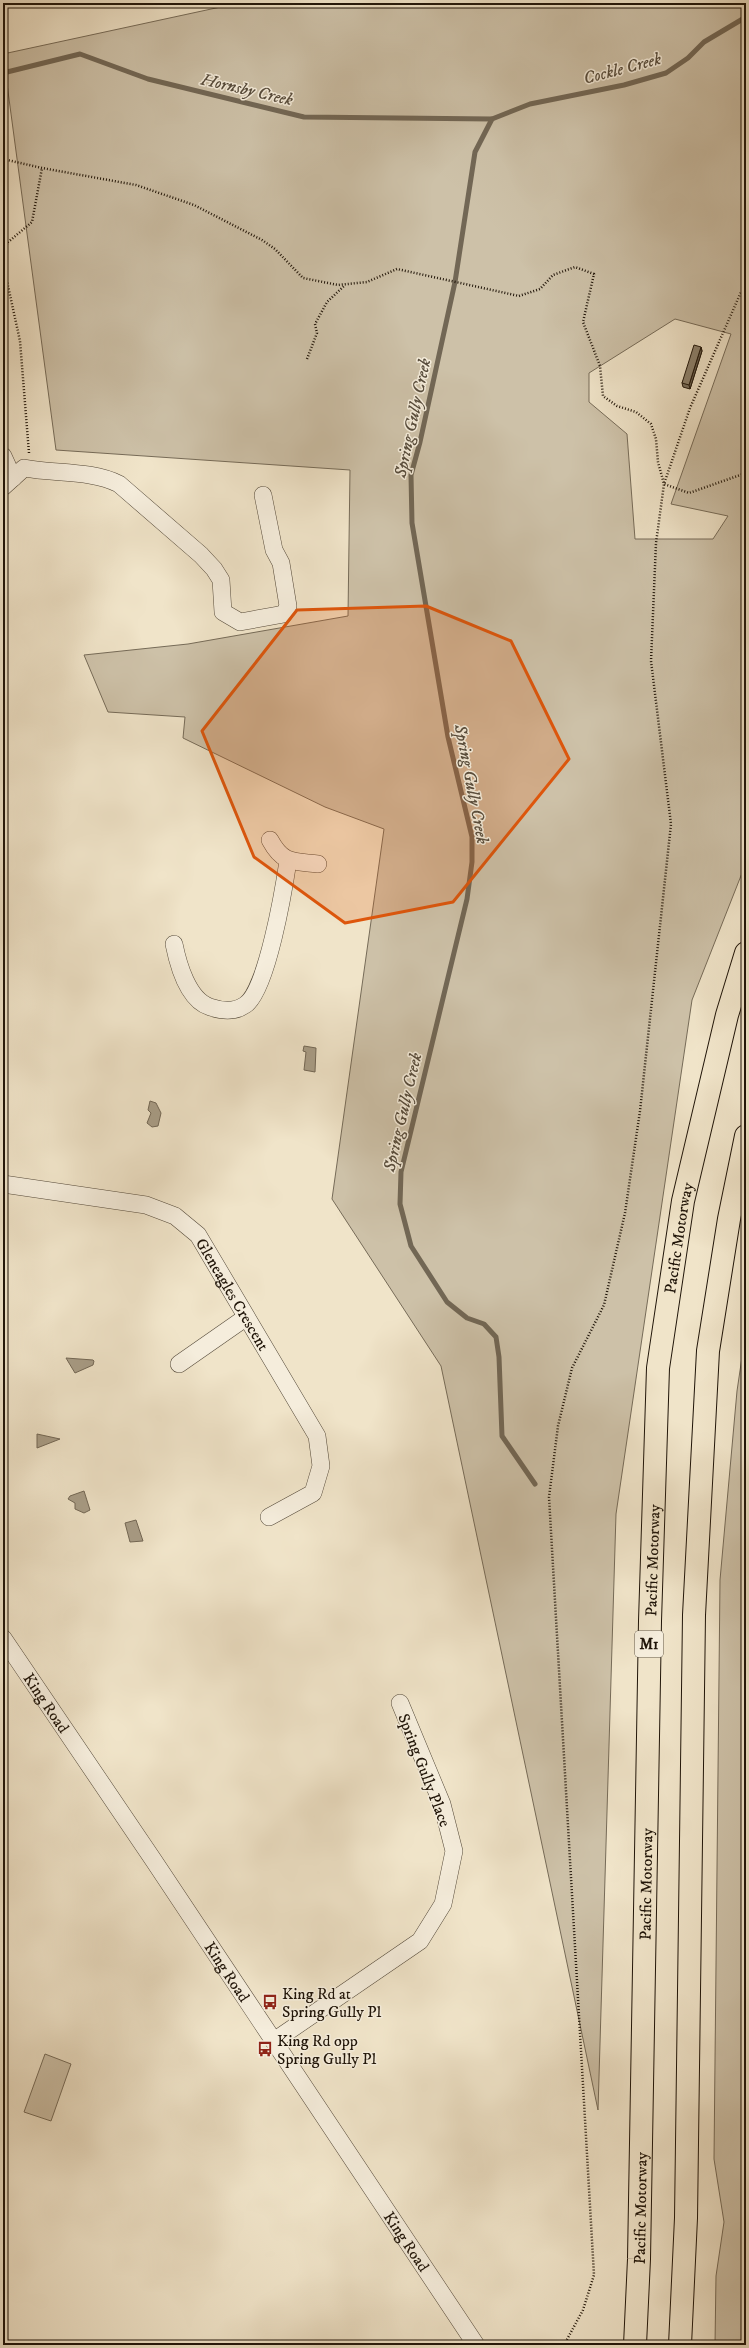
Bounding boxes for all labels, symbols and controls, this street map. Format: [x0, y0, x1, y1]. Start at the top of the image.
water label: Cockle Creek [581, 48, 664, 90]
water label: Hornsby Creek [198, 68, 296, 111]
water label: Spring Gully Creek [389, 356, 437, 481]
water label: Spring Gully Creek [448, 722, 494, 847]
water label: Spring Gully Creek [378, 1050, 428, 1175]
street label: Pacific Motorway [660, 1180, 698, 1295]
street label: Gleneagles Crescent [191, 1235, 273, 1355]
street label: Pacific Motorway [641, 1503, 665, 1617]
road number: M1 [635, 1631, 663, 1657]
street label: King Road [19, 1669, 73, 1737]
street label: Spring Gully Place [393, 1711, 455, 1830]
street label: Pacific Motorway [635, 1828, 657, 1940]
street label: King Road [199, 1938, 254, 2006]
place label: King Rd at Spring Gully Pl [282, 1984, 382, 2022]
bus stop icon: King Rd at Spring Gully Pl [261, 1993, 279, 2011]
place label: King Rd opp Spring Gully Pl [277, 2031, 377, 2069]
bus stop icon: King Rd opp Spring Gully Pl [256, 2040, 274, 2058]
street label: Pacific Motorway [630, 2151, 652, 2265]
street label: King Road [379, 2208, 433, 2276]

